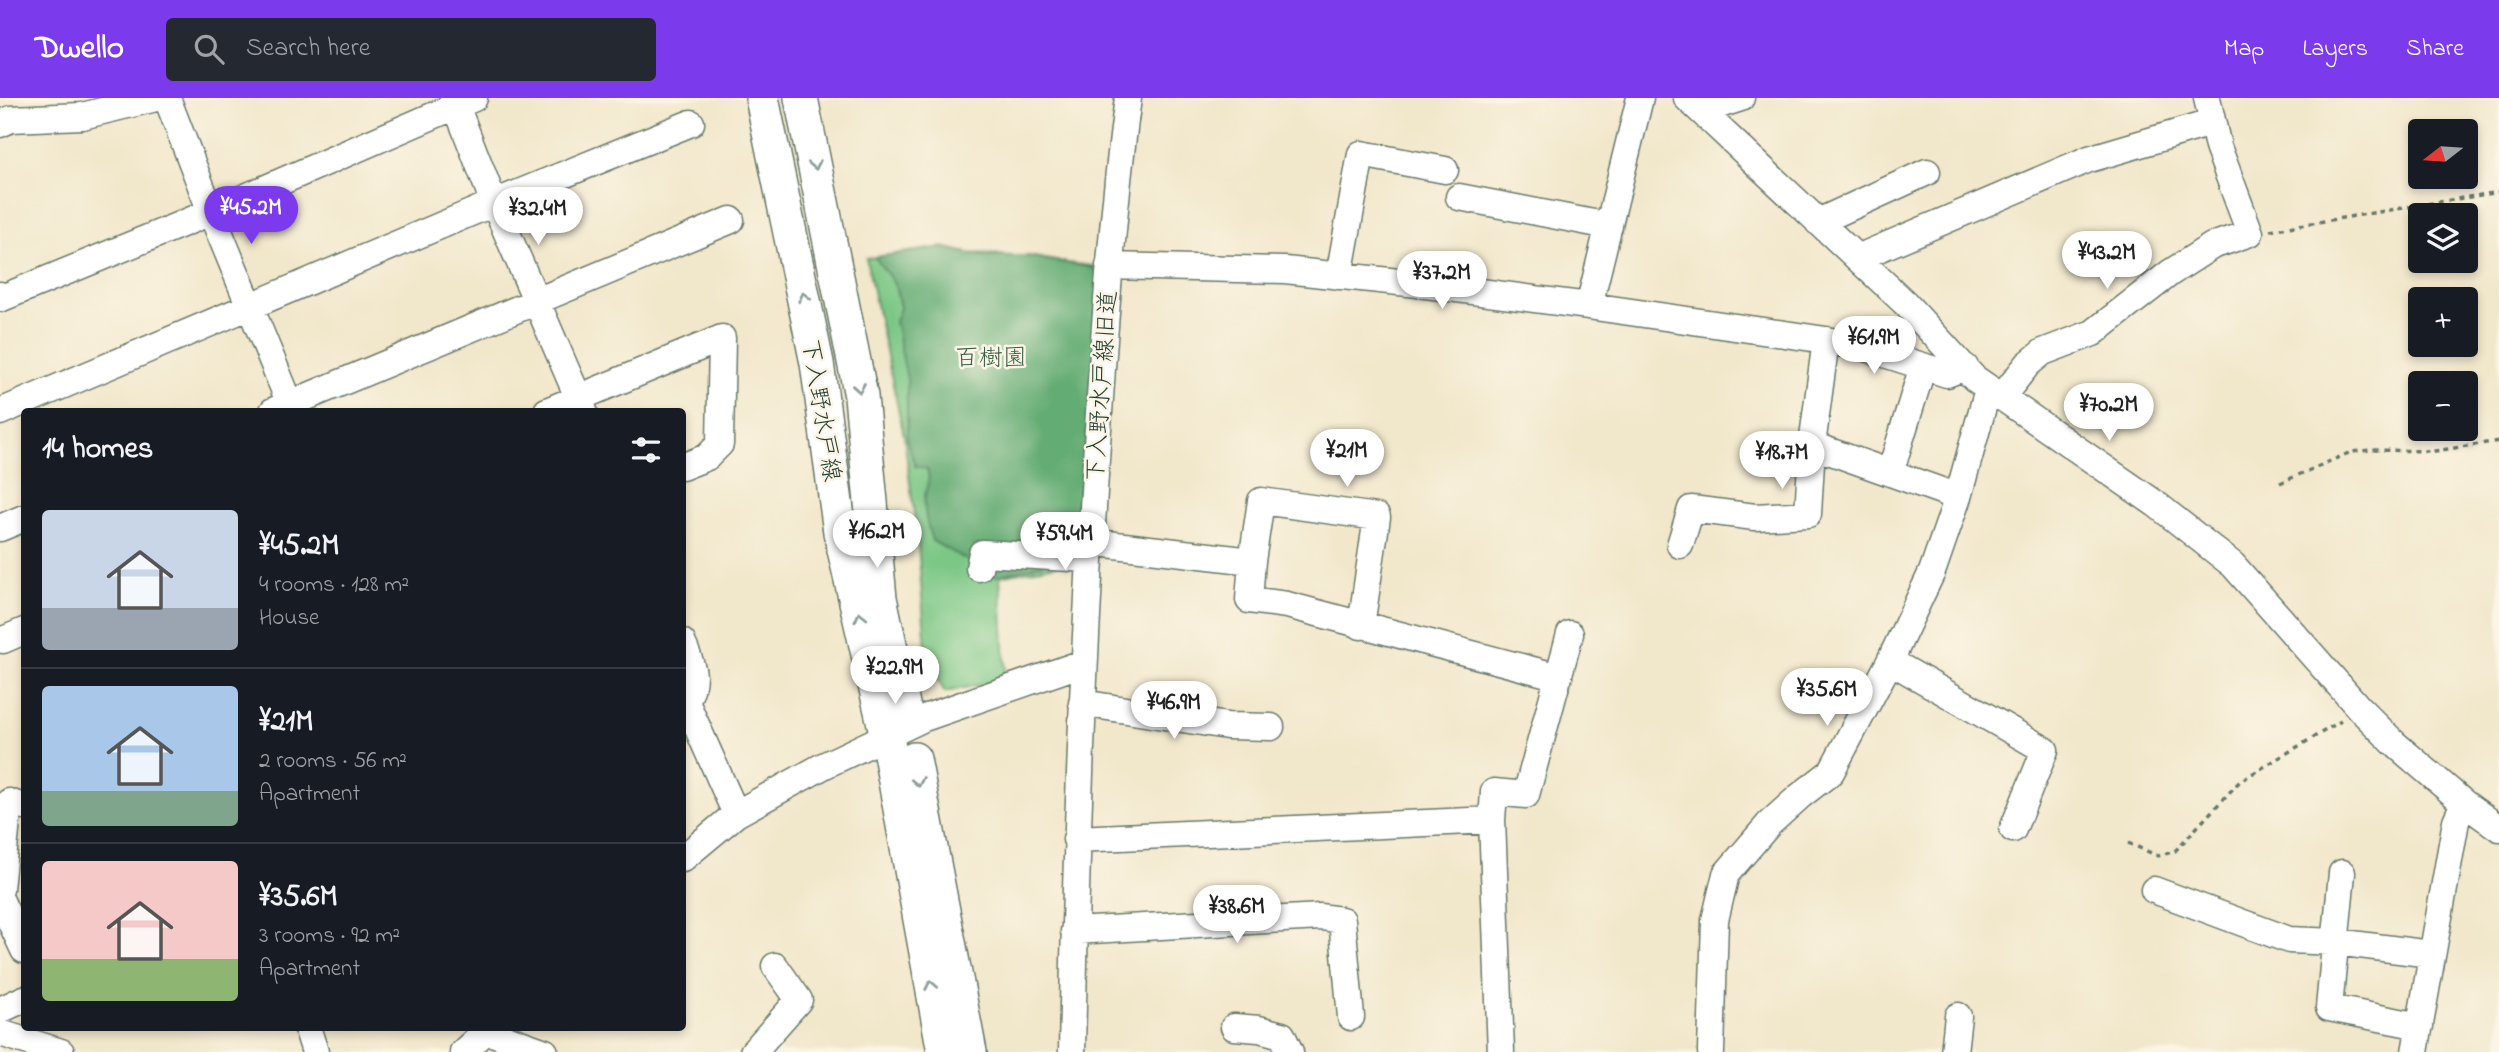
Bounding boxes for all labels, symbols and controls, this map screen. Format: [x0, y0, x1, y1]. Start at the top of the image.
search box [166, 18, 656, 81]
text: Dwello [35, 25, 124, 73]
icon: search [190, 30, 228, 68]
text: Search here [246, 30, 370, 68]
text: Map [2224, 32, 2264, 67]
text: Layers [2302, 32, 2368, 67]
text: Share [2406, 32, 2464, 67]
north arrow [2408, 119, 2478, 189]
map controls [2408, 119, 2478, 441]
one-way arrow [806, 159, 821, 171]
pin: ¥45.2M [194, 186, 308, 246]
pin: ¥32.4M [481, 188, 595, 247]
text: ¥45.2M [220, 192, 282, 225]
text: ¥32.4M [509, 193, 567, 226]
button: layers [2408, 203, 2478, 273]
pin: ¥43.2M [2050, 232, 2164, 291]
text: ¥43.2M [2078, 237, 2136, 270]
pin: ¥37.2M [1385, 252, 1499, 311]
text: ¥37.2M [1413, 257, 1471, 290]
button: + [2408, 287, 2478, 357]
street label: 下入野水戸線旧道 [1079, 289, 1128, 483]
one-way arrow [797, 291, 812, 303]
pin: ¥61.9M [1817, 316, 1931, 376]
text: ¥61.9M [1848, 322, 1900, 355]
street label: 下入野水戸線 [791, 337, 848, 484]
park label: 百樹園 [955, 342, 1027, 377]
button: − [2408, 371, 2478, 441]
one-way arrow [851, 382, 866, 394]
pin: ¥70.2M [2052, 384, 2166, 443]
text: ¥70.2M [2080, 389, 2138, 422]
text: 14 homes [42, 428, 153, 472]
pin: ¥21M [1306, 430, 1388, 489]
icon: filters [627, 431, 665, 469]
pin: ¥18.7M [1725, 432, 1839, 491]
text: ¥21M [1326, 435, 1368, 468]
text: ¥18.7M [1755, 437, 1809, 470]
pin: ¥16.2M [820, 510, 934, 570]
pin: ¥59.4M [1008, 512, 1122, 572]
text: ¥16.2M [849, 516, 905, 549]
text: ¥59.4M [1036, 518, 1094, 551]
text: ¥45.2M [259, 525, 339, 569]
icon: home [98, 538, 182, 622]
text: 4 rooms · 128 m² [259, 569, 409, 602]
text: House [259, 602, 319, 635]
one-way arrow [854, 612, 868, 624]
pin: ¥22.9M [838, 646, 952, 706]
text: ¥22.9M [866, 652, 924, 685]
pin: ¥35.6M [1770, 668, 1884, 728]
text: ¥35.6M [1797, 674, 1857, 707]
pin: ¥46.9M [1117, 682, 1231, 741]
text: ¥46.9M [1147, 687, 1201, 720]
text: ¥21M [259, 701, 313, 745]
icon: home [98, 714, 182, 798]
text: 2 rooms · 56 m² [259, 745, 407, 778]
one-way arrow [910, 776, 925, 788]
text: Apartment [259, 778, 360, 811]
text: ¥35.6M [259, 876, 338, 920]
pin: ¥38.6M [1180, 886, 1294, 945]
icon: home [98, 889, 182, 973]
text: ¥38.6M [1209, 891, 1265, 924]
text: 3 rooms · 92 m² [259, 920, 400, 953]
text: Apartment [259, 953, 360, 986]
one-way arrow [925, 979, 940, 991]

